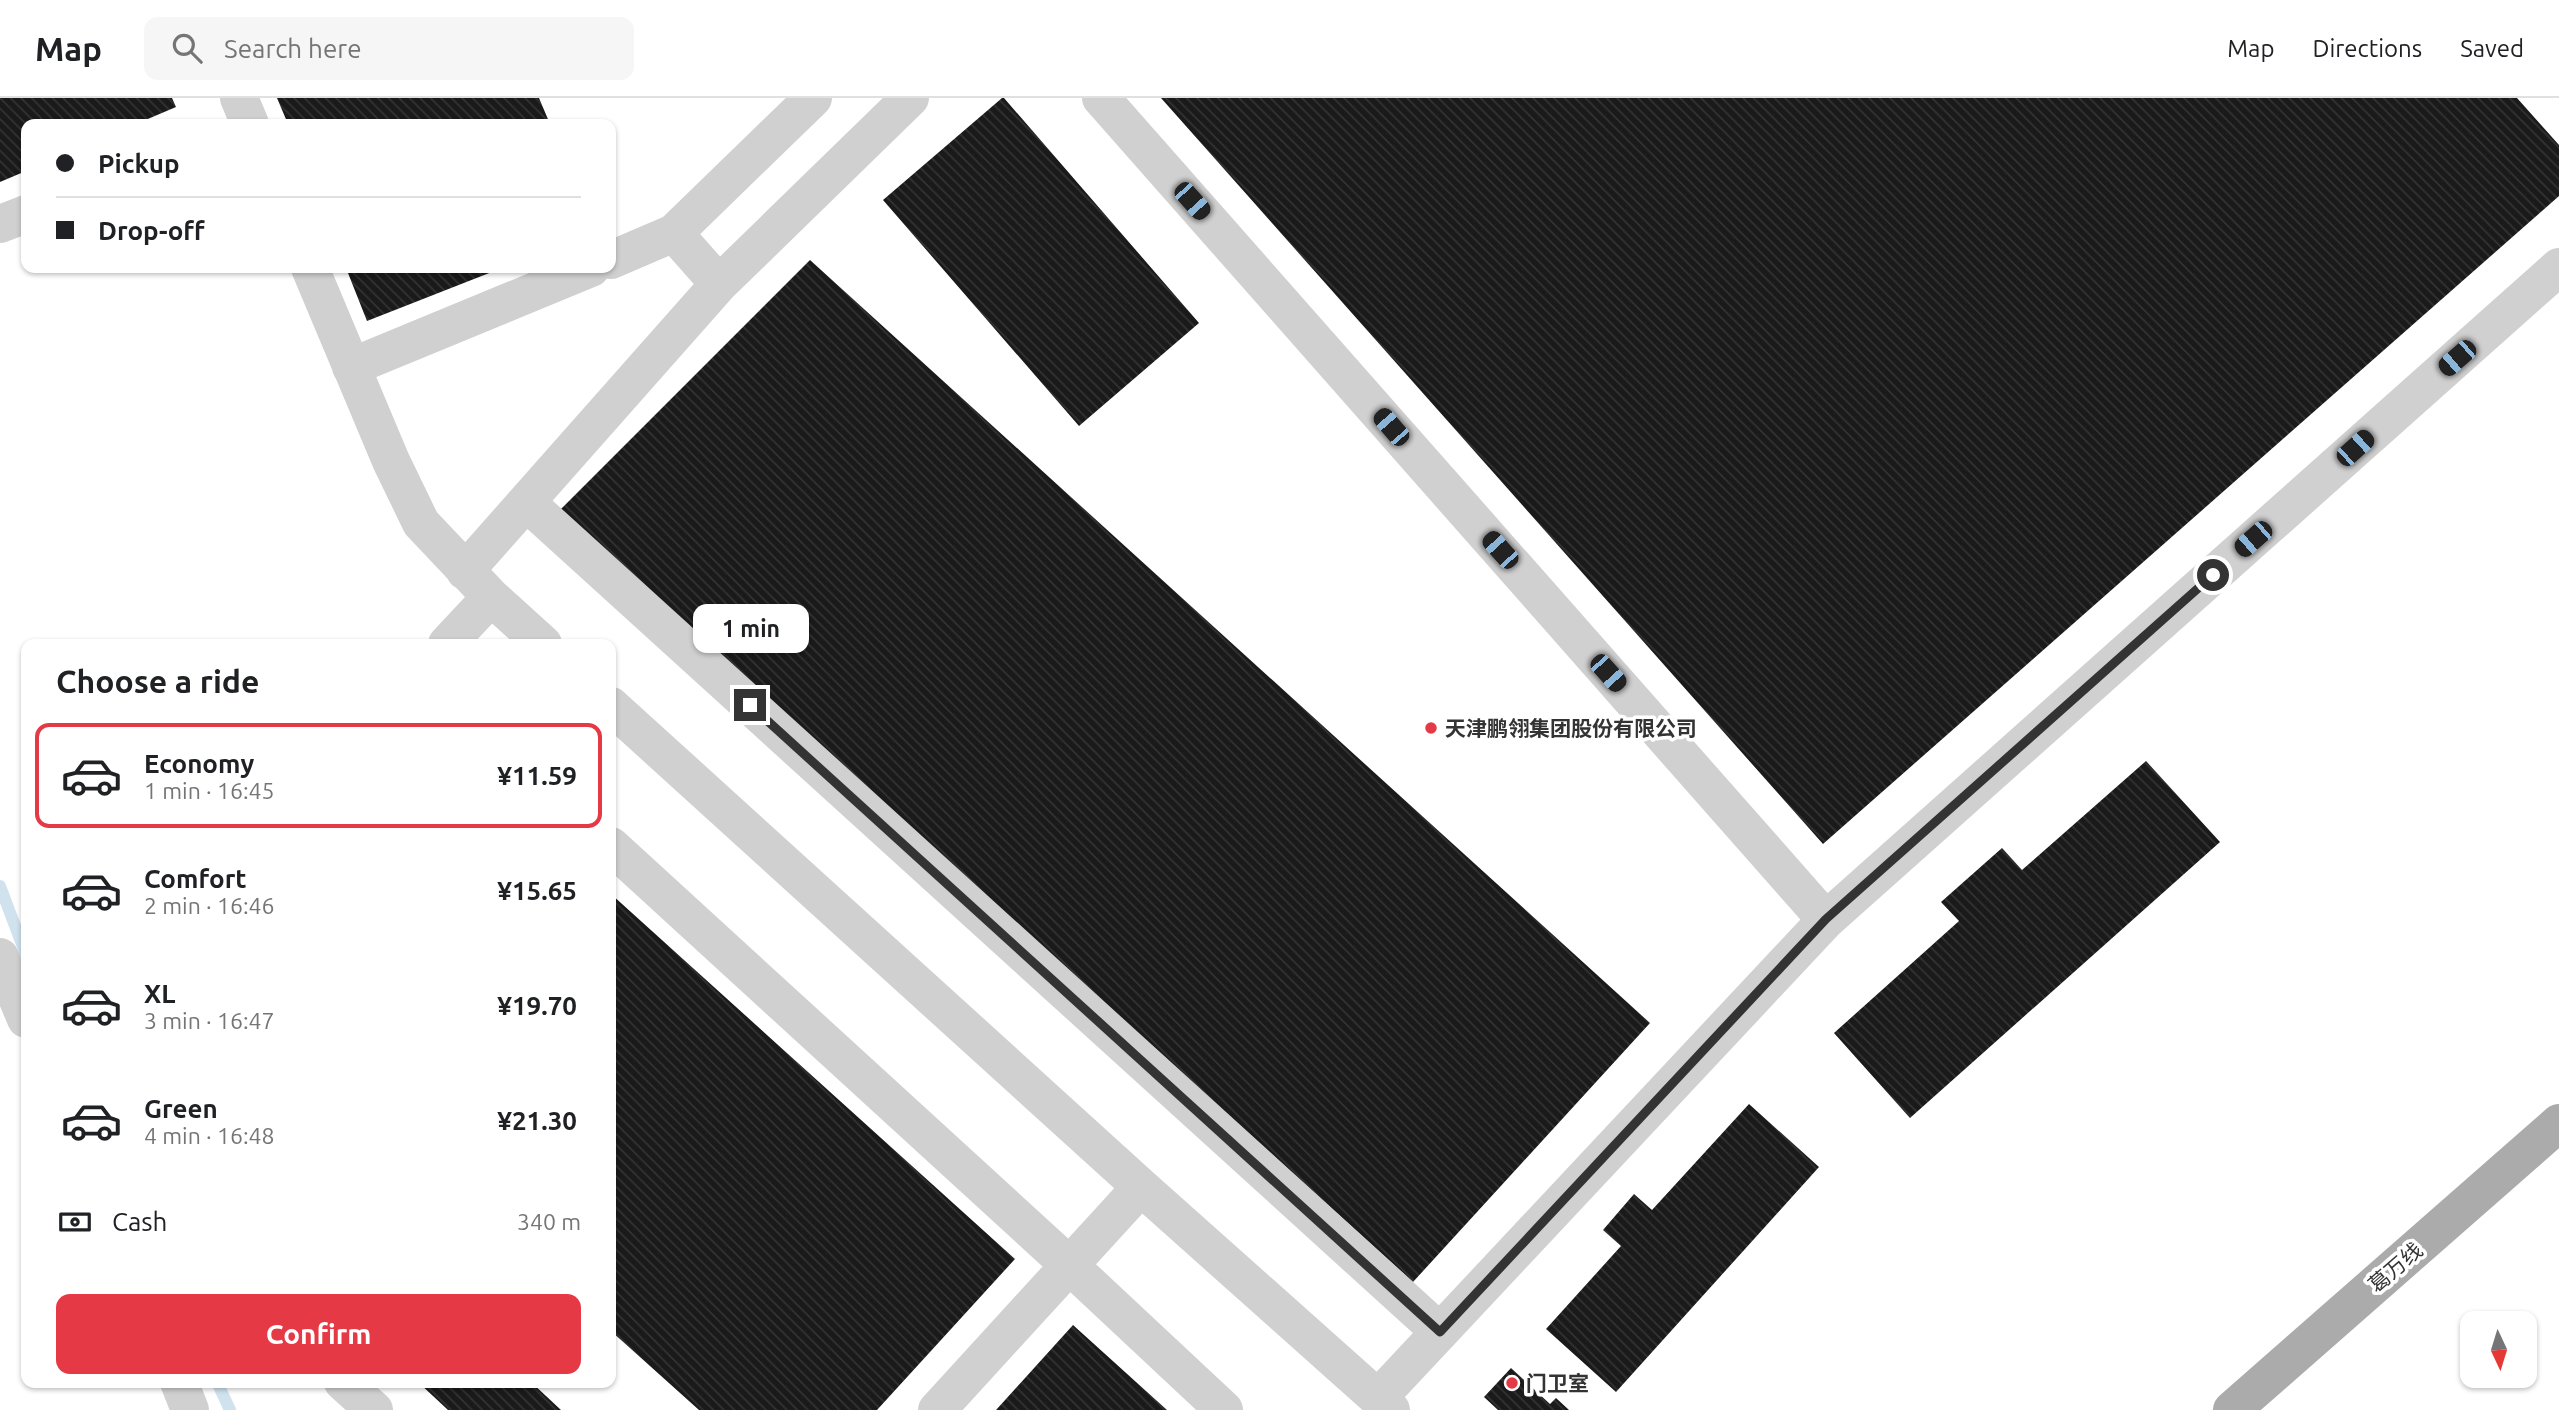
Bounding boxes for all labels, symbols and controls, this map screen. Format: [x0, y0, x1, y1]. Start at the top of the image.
search box [144, 17, 634, 80]
icon: search [168, 29, 206, 67]
text: Map [35, 30, 102, 67]
text: Search here [224, 34, 362, 63]
text: Map [2227, 35, 2274, 62]
text: Directions [2312, 35, 2422, 62]
text: Saved [2460, 35, 2524, 62]
text: Pickup [98, 149, 180, 178]
car [1171, 178, 1214, 224]
text: Drop-off [98, 216, 205, 245]
car [2435, 336, 2480, 380]
car [1370, 404, 1413, 450]
car [2333, 426, 2378, 470]
car [2231, 517, 2276, 561]
car [1479, 527, 1522, 573]
route start [2197, 559, 2229, 591]
callout: 1 min [692, 603, 808, 652]
text: 1 min [722, 616, 780, 641]
car [1587, 650, 1630, 696]
text: Choose a ride [56, 663, 259, 699]
route end [734, 689, 766, 721]
place label: 天津鹏翎集团股份有限公司 [1445, 716, 1697, 740]
marker: 天津鹏翎集团股份有限公司 [1423, 720, 1439, 736]
icon: car [60, 744, 123, 807]
text: Economy [144, 749, 254, 778]
text: ¥11.59 [497, 761, 577, 790]
text: 1 min · 16:45 [144, 778, 275, 803]
icon: car [60, 859, 123, 922]
text: Comfort [144, 864, 247, 893]
text: ¥15.65 [497, 876, 577, 905]
text: 2 min · 16:46 [144, 893, 275, 918]
icon: car [60, 974, 123, 1037]
text: XL [144, 979, 175, 1008]
text: ¥19.70 [497, 991, 577, 1020]
text: 3 min · 16:47 [144, 1008, 275, 1033]
icon: car [60, 1089, 123, 1152]
text: Green [144, 1094, 218, 1123]
text: ¥21.30 [497, 1106, 577, 1135]
text: 4 min · 16:48 [144, 1123, 275, 1148]
icon: cash [56, 1203, 94, 1241]
text: Cash [112, 1207, 167, 1236]
text: 340 m [517, 1209, 581, 1234]
street label: 葛万线 [2363, 1237, 2427, 1297]
button: Confirm [56, 1294, 581, 1374]
north arrow [2460, 1311, 2538, 1388]
map controls [2460, 1311, 2537, 1388]
place label: 门卫室 [1526, 1371, 1589, 1395]
marker: 门卫室 [1504, 1375, 1520, 1391]

